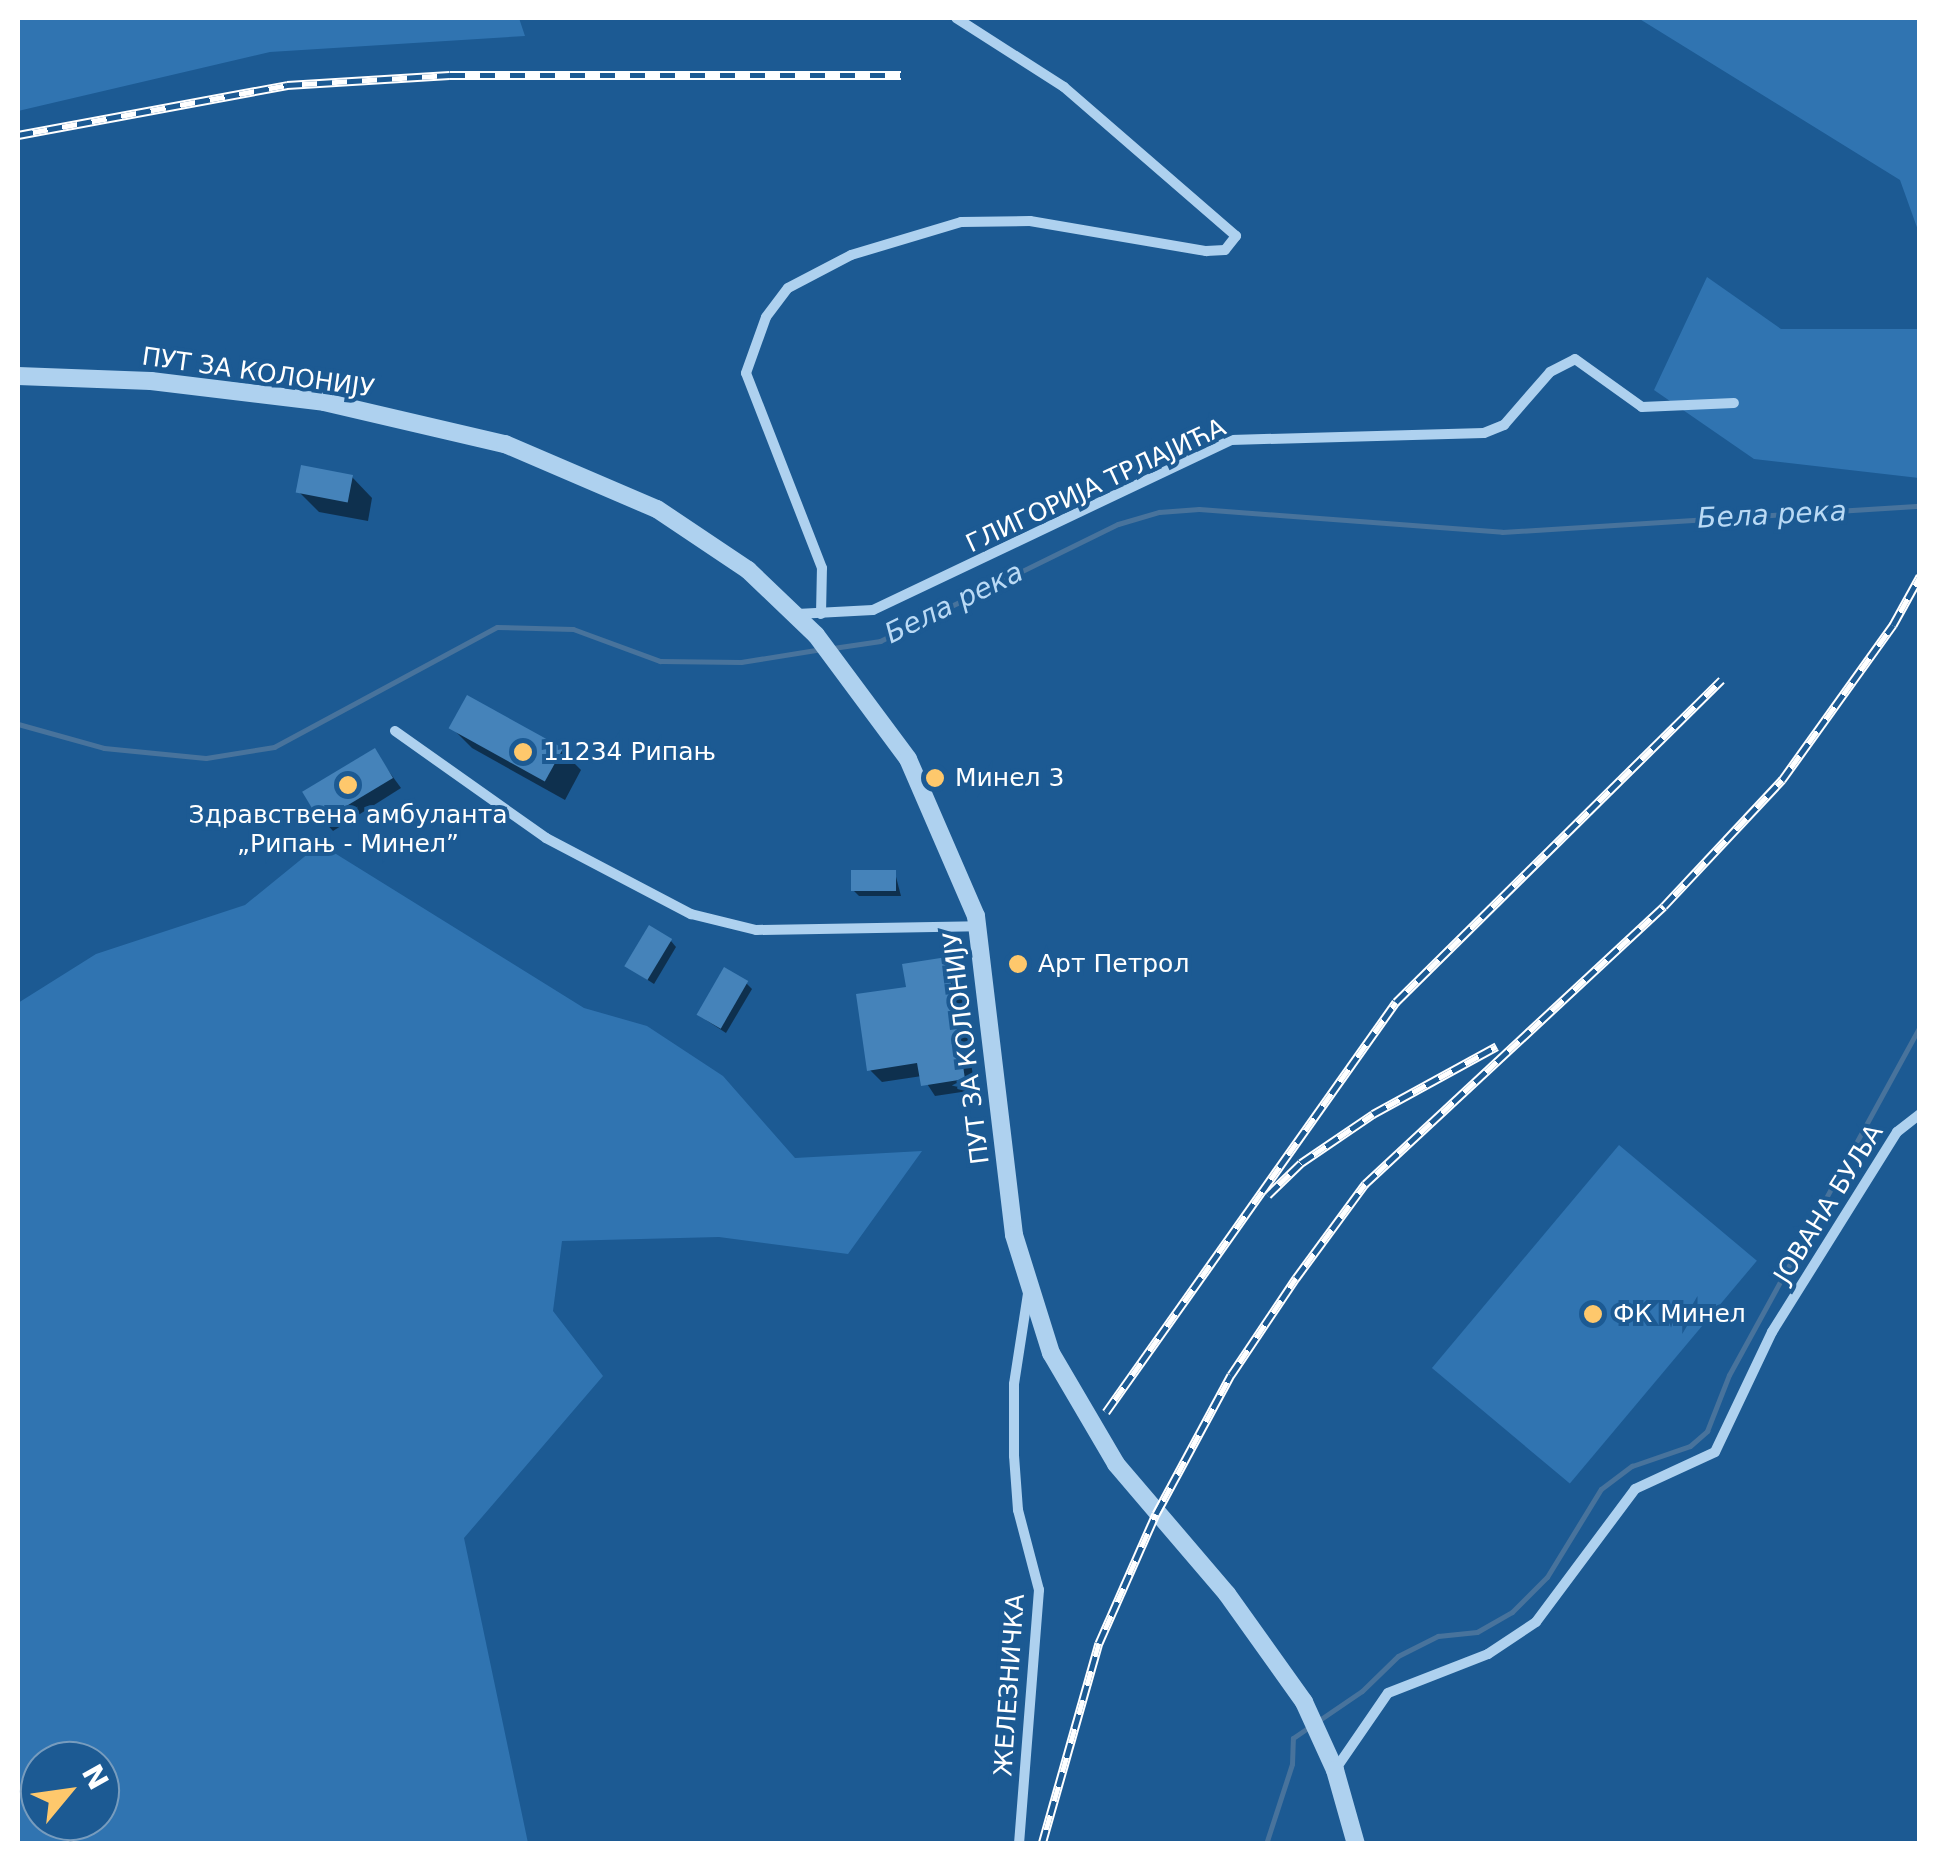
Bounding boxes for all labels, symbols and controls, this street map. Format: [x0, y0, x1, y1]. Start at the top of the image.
street label: ПУТ ЗА КОЛОНИЈУ [140, 342, 376, 404]
street label: ГЛИГОРИЈА ТРЛАЈИЋА [961, 413, 1231, 559]
water label: Бела река [1696, 494, 1848, 536]
water label: Бела река [879, 555, 1029, 651]
place label: 11234 Рипањ [543, 737, 716, 767]
marker: 11234 Рипањ [512, 741, 534, 763]
place label: Минел 3 [955, 763, 1064, 793]
marker: Минел 3 [924, 767, 946, 789]
marker: Здравствена амбуланта „Рипањ - Минел” [337, 774, 359, 796]
place label: Здравствена амбуланта „Рипањ - Минел” [188, 801, 508, 860]
street label: ПУТ ЗА КОЛОНИЈУ [938, 930, 996, 1166]
place label: Арт Петрол [1038, 949, 1189, 979]
marker: Арт Петрол [1007, 953, 1029, 975]
street label: ЈОВАНА БУЉА [1768, 1119, 1890, 1289]
place label: ФК Минел [1613, 1299, 1746, 1329]
marker: ФК Минел [1582, 1303, 1604, 1325]
street label: ЖЕЛЕЗНИЧКА [989, 1593, 1031, 1777]
north arrow [20, 1741, 120, 1841]
text: N [75, 1759, 115, 1795]

